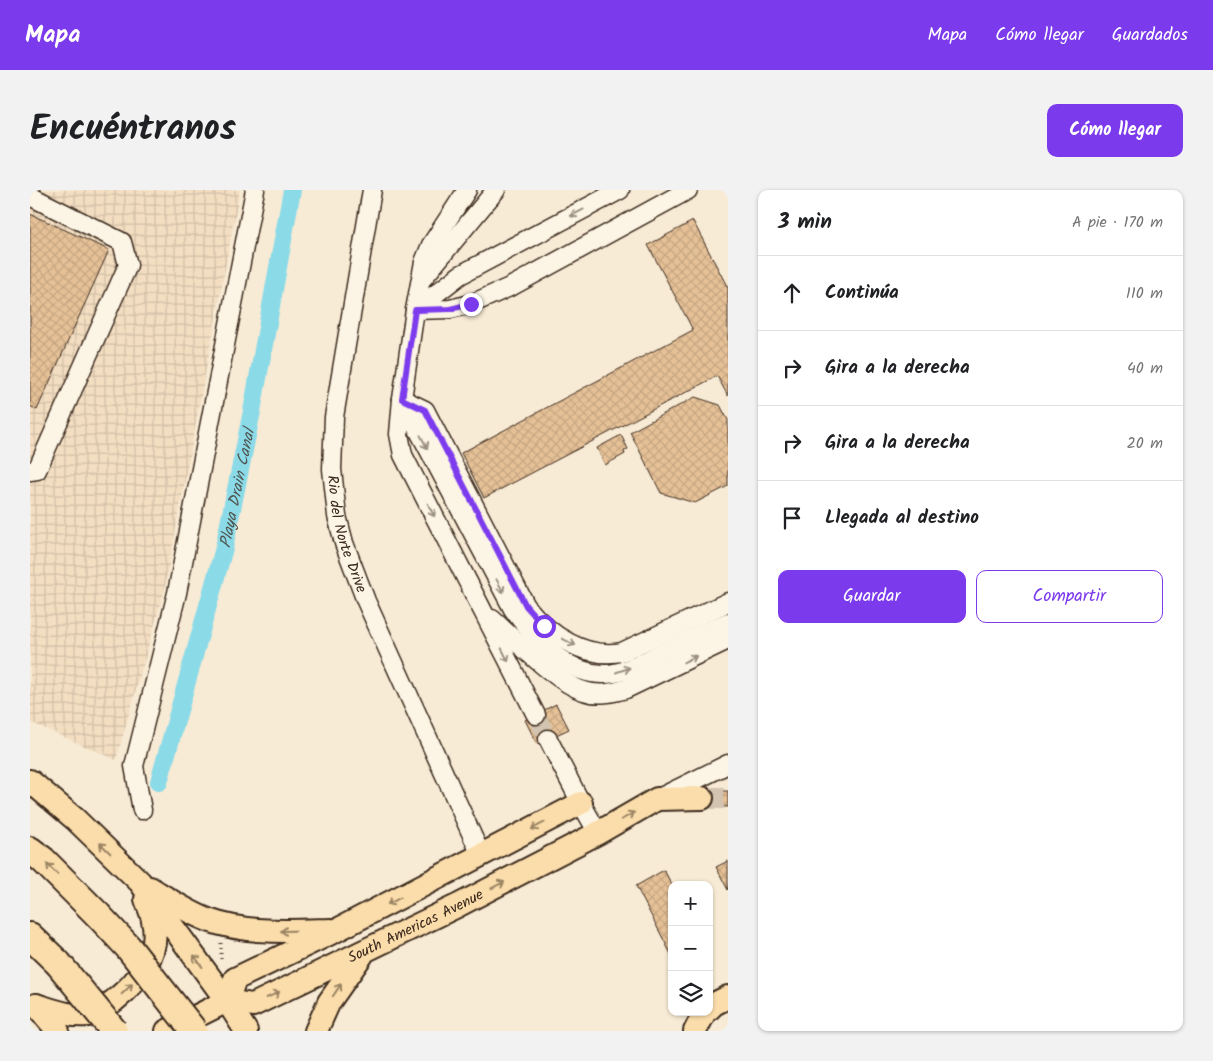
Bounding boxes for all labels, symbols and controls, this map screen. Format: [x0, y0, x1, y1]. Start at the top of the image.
text: Mapa [25, 16, 81, 55]
text: Mapa [928, 21, 967, 50]
text: Cómo llegar [995, 21, 1084, 50]
text: Guardados [1112, 21, 1188, 50]
text: Encuéntranos [30, 102, 236, 158]
button: Cómo llegar [1047, 104, 1183, 157]
text: 3 min [778, 206, 832, 239]
one-way arrow [570, 208, 585, 218]
text: A pie · 170 m [1072, 210, 1163, 235]
text: Continúa [825, 278, 899, 308]
icon: ahead [778, 279, 806, 307]
text: 110 m [1126, 281, 1163, 306]
route end [460, 293, 483, 316]
text: Gira a la derecha [825, 353, 970, 383]
icon: right [778, 354, 806, 382]
text: 40 m [1127, 356, 1163, 381]
water label: Playa Drain Canal [213, 424, 263, 550]
text: Gira a la derecha [825, 428, 970, 458]
icon: right [778, 429, 806, 457]
text: 20 m [1127, 431, 1163, 456]
one-way arrow [420, 434, 429, 449]
street label: Rio del Norte Drive [320, 474, 373, 597]
one-way arrow [427, 502, 436, 517]
text: Llegada al destino [825, 503, 979, 533]
icon: arrive [778, 504, 806, 532]
button: Guardar [778, 570, 966, 623]
button: Compartir [976, 570, 1163, 623]
one-way arrow [495, 578, 505, 593]
route start [533, 615, 556, 638]
one-way arrow [561, 638, 576, 647]
one-way arrow [500, 647, 510, 662]
one-way arrow [682, 653, 697, 663]
one-way arrow [615, 665, 631, 675]
one-way arrow [620, 811, 634, 821]
one-way arrow [530, 821, 545, 831]
one-way arrow [99, 842, 112, 854]
one-way arrow [46, 863, 58, 875]
one-way arrow [490, 880, 505, 889]
map controls [668, 881, 713, 1016]
button: + [668, 881, 713, 926]
street label: South Americas Avenue [344, 883, 488, 970]
one-way arrow [386, 896, 401, 906]
one-way arrow [280, 926, 296, 936]
button: − [668, 926, 713, 971]
one-way arrow [193, 954, 203, 968]
button: layers [668, 971, 713, 1016]
one-way arrow [121, 983, 133, 995]
one-way arrow [332, 983, 342, 997]
one-way arrow [266, 990, 281, 1000]

